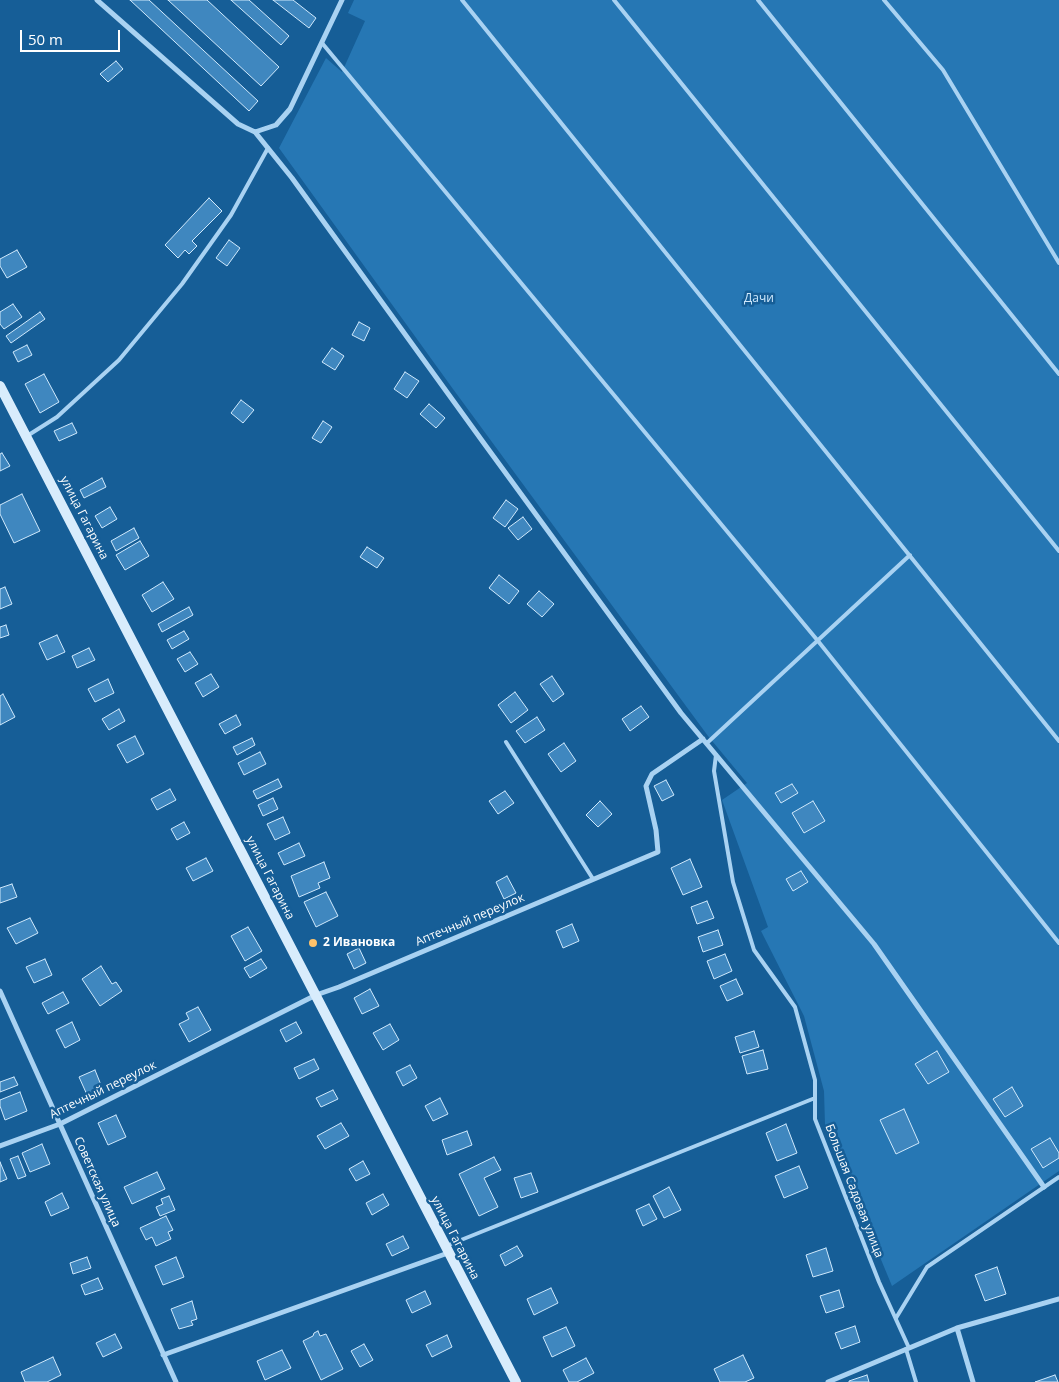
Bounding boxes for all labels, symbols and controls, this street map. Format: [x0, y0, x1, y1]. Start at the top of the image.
scale bar [22, 20, 122, 52]
text: 50 m [28, 29, 63, 49]
park label: Дачи [744, 292, 774, 306]
street label: улица Гагарина [57, 474, 111, 562]
street label: улица Гагарина [243, 834, 297, 922]
street label: Аптечный переулок [413, 891, 527, 949]
place label: 2 Ивановка [323, 936, 395, 950]
marker: 2 Ивановка [307, 937, 319, 949]
street label: Аптечный переулок [47, 1058, 159, 1122]
street label: Большая Садовая улица [822, 1122, 886, 1260]
street label: Советская улица [71, 1135, 123, 1229]
street label: улица Гагарина [428, 1194, 482, 1282]

